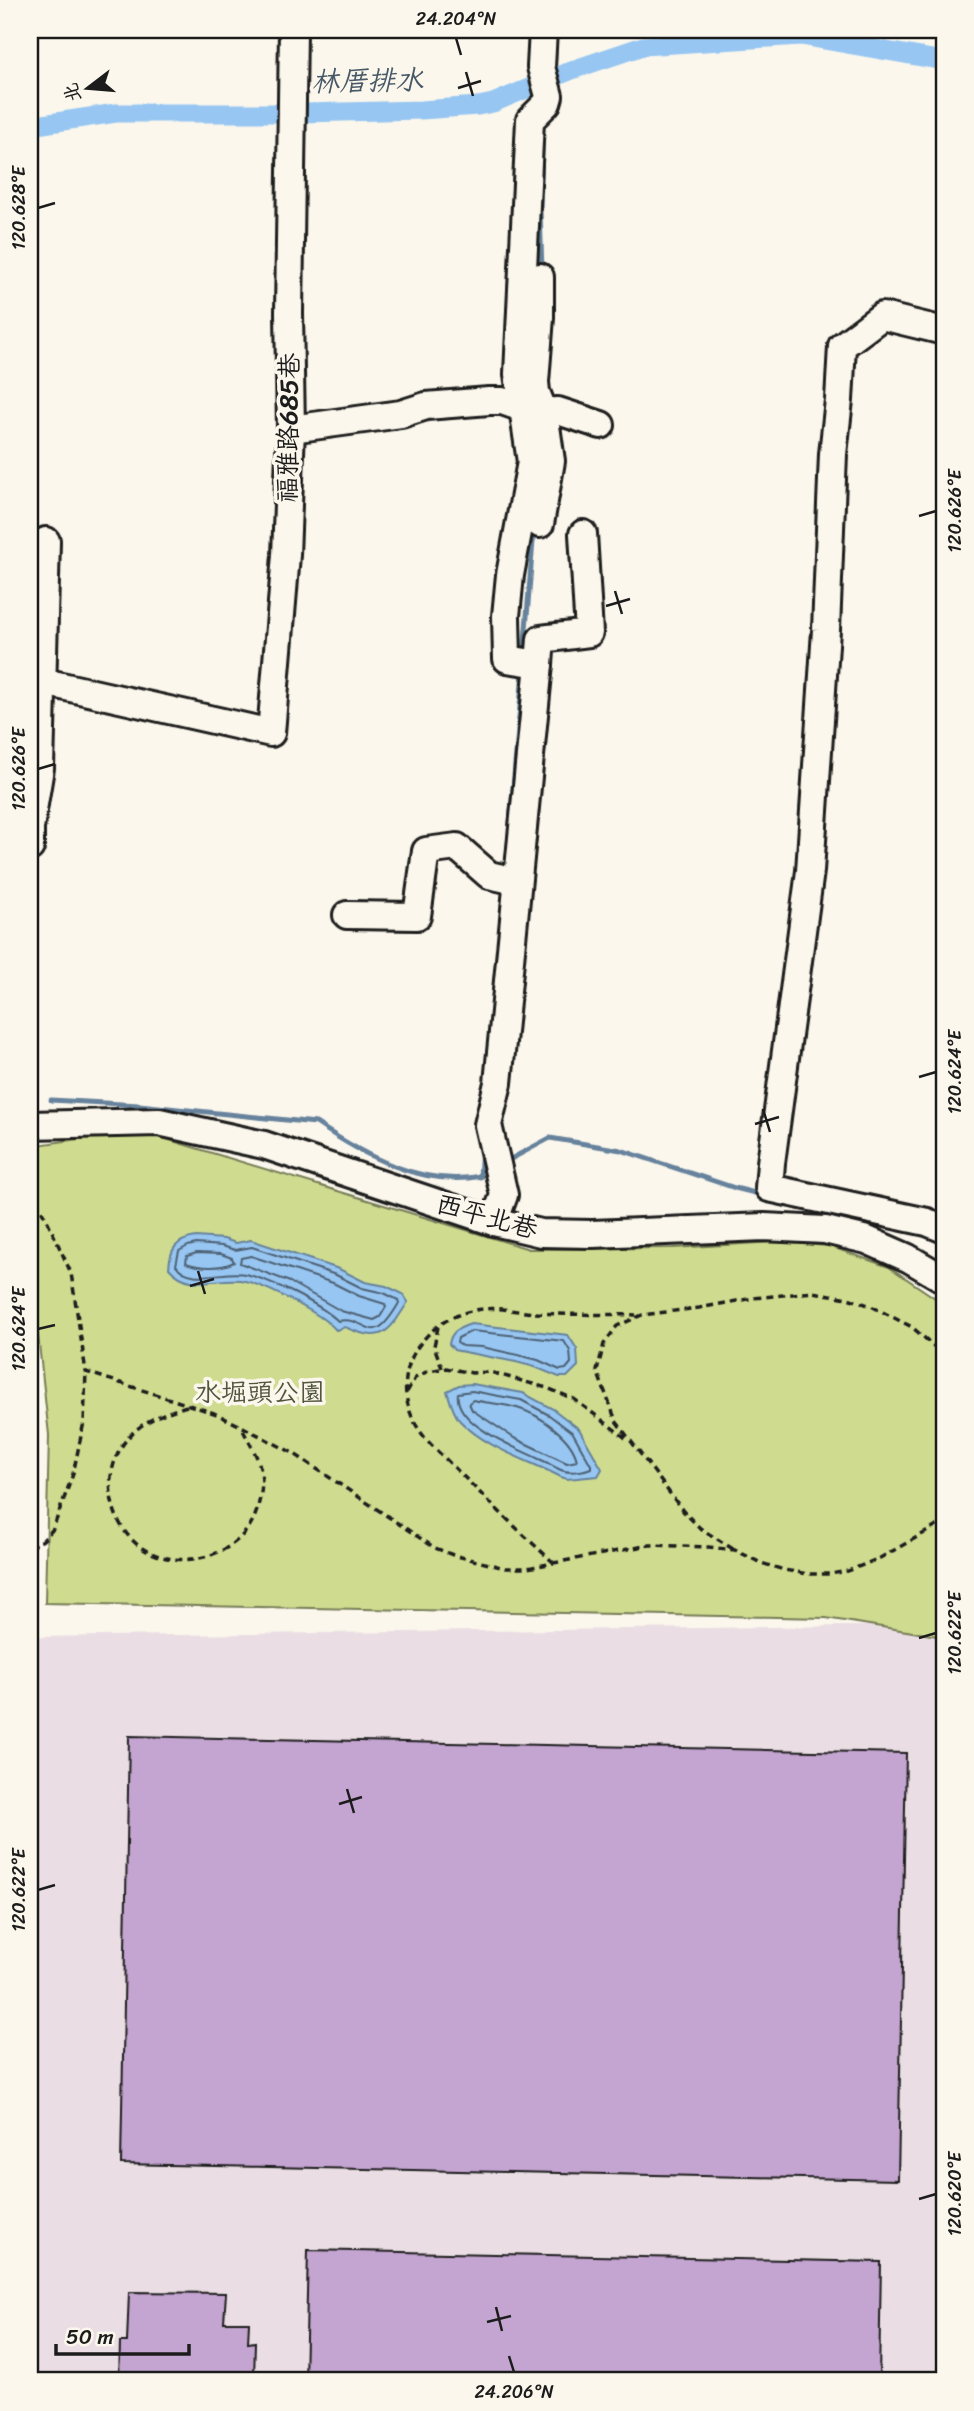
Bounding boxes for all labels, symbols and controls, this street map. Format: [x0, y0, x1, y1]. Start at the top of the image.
text: 24.204°N [416, 3, 497, 35]
north arrow [52, 52, 122, 122]
water label: 林厝排水 [311, 55, 424, 106]
text: 北 [54, 79, 91, 106]
text: 120.628°E [3, 165, 35, 250]
street label: 福雅路685巷 [264, 352, 312, 504]
text: 120.626°E [939, 468, 971, 553]
text: 120.626°E [3, 726, 35, 811]
text: 120.624°E [939, 1029, 971, 1114]
street label: 西平北巷 [431, 1180, 543, 1252]
text: 120.624°E [3, 1286, 35, 1371]
park label: 水堀頭公園 [195, 1369, 325, 1415]
text: 120.622°E [939, 1590, 971, 1675]
text: 120.622°E [3, 1847, 35, 1932]
text: 120.620°E [939, 2151, 971, 2236]
scale bar [56, 2313, 189, 2357]
text: 50 m [66, 2318, 114, 2356]
text: 24.206°N [474, 2376, 554, 2408]

